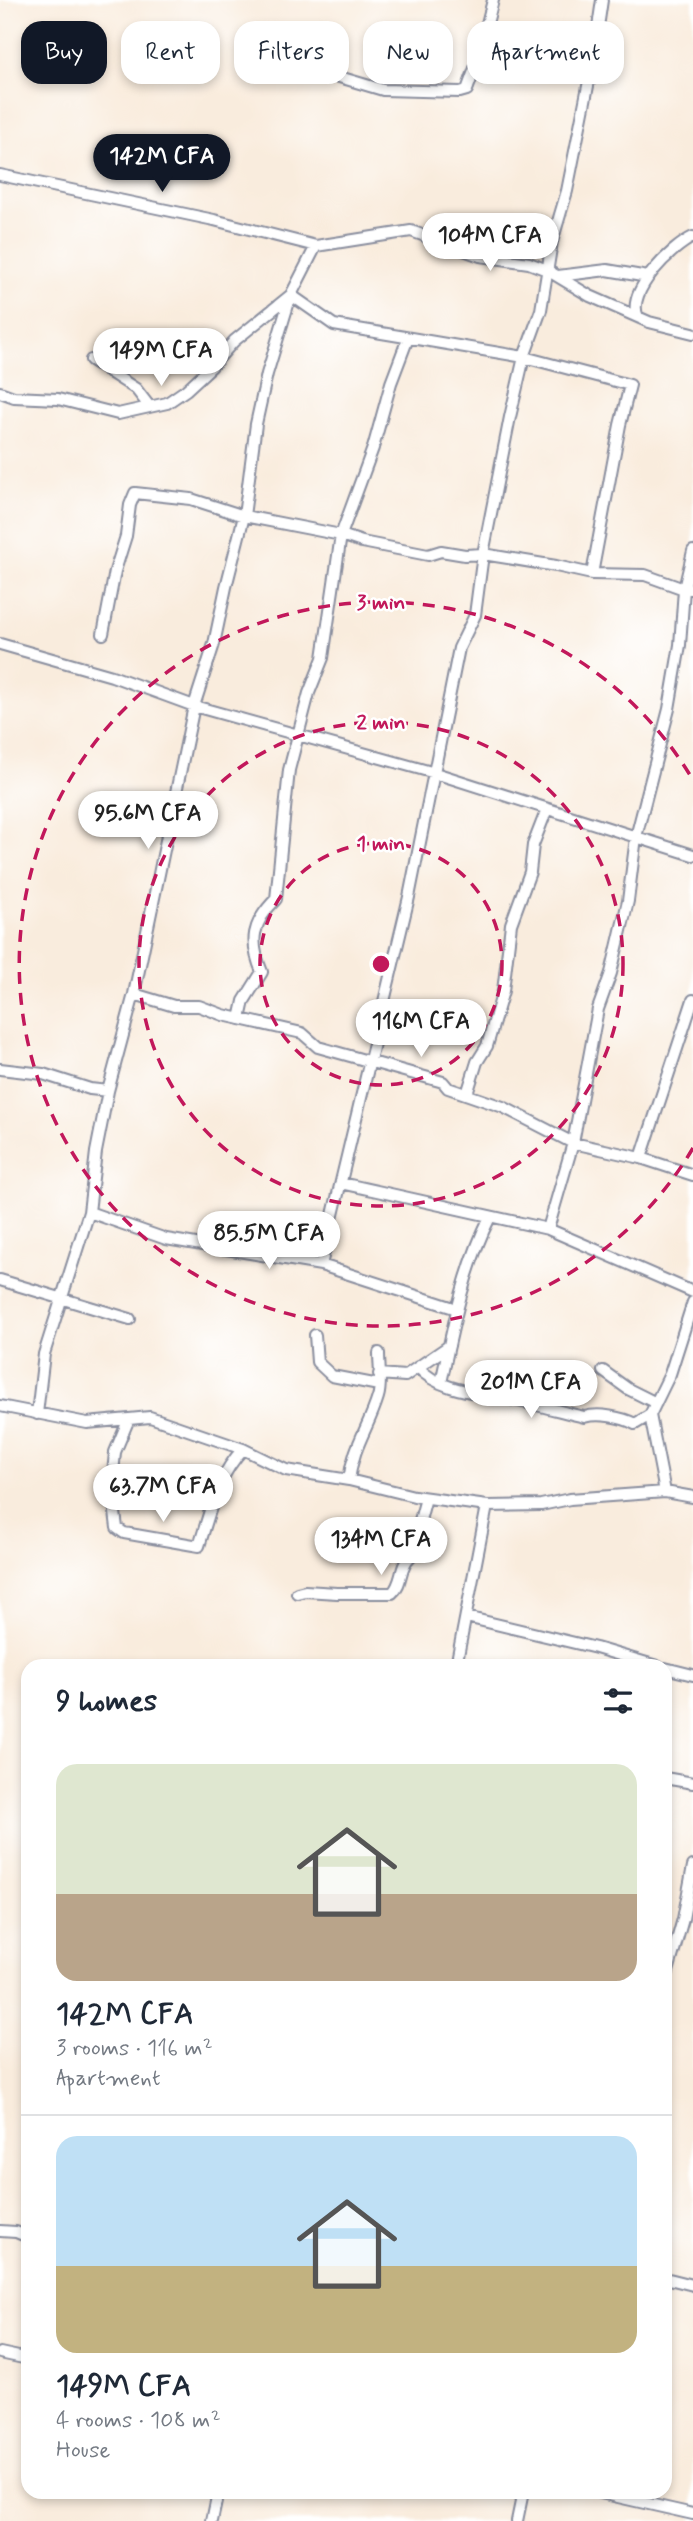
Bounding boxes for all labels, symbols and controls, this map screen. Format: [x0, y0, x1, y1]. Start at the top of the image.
chip: Buy [21, 21, 107, 84]
chip: Rent [121, 21, 220, 84]
chip: Filters [234, 21, 349, 84]
chip: New [363, 21, 453, 84]
chip: Apartment [467, 21, 624, 84]
pin: 142M CFA [90, 134, 234, 194]
text: 142M CFA [109, 142, 215, 172]
pin: 104M CFA [418, 214, 562, 273]
text: 104M CFA [438, 221, 542, 251]
pin: 149M CFA [89, 328, 233, 388]
text: 149M CFA [109, 336, 213, 366]
text: 3 min [357, 589, 405, 617]
text: 2 min [356, 709, 406, 737]
pin: 95.6M CFA [68, 792, 228, 851]
text: 95.6M CFA [94, 799, 202, 829]
text: 1 min [357, 830, 405, 858]
centre of rings [369, 952, 393, 976]
pin: 116M CFA [349, 1000, 493, 1059]
text: 116M CFA [372, 1007, 470, 1037]
pin: 85.5M CFA [189, 1212, 349, 1271]
text: 85.5M CFA [213, 1219, 325, 1249]
pin: 201M CFA [459, 1360, 603, 1420]
text: 201M CFA [481, 1368, 581, 1398]
pin: 63.7M CFA [83, 1464, 243, 1524]
text: 63.7M CFA [109, 1472, 217, 1502]
pin: 134M CFA [309, 1518, 453, 1577]
text: 134M CFA [330, 1525, 432, 1555]
text: 9 homes [56, 1682, 157, 1721]
icon: filters [599, 1682, 637, 1720]
icon: home [284, 1809, 410, 1935]
text: 142M CFA [56, 1995, 194, 2034]
text: 3 rooms · 116 m² [56, 2034, 213, 2064]
text: Apartment [56, 2064, 161, 2094]
icon: home [284, 2181, 410, 2307]
text: 149M CFA [56, 2367, 191, 2406]
text: 4 rooms · 108 m² [56, 2406, 221, 2436]
text: House [56, 2436, 110, 2466]

